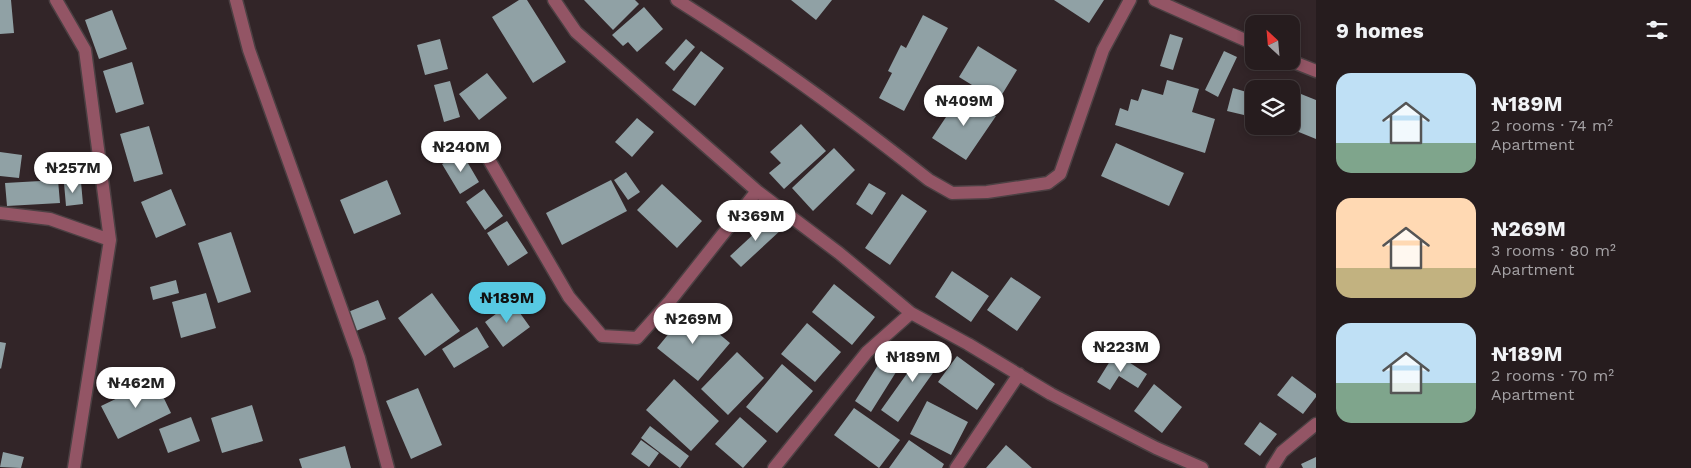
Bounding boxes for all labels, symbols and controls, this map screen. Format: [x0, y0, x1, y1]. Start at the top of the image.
north arrow [1245, 15, 1300, 70]
map controls [1245, 15, 1300, 135]
icon: filters [1643, 16, 1671, 44]
text: 9 homes [1336, 18, 1424, 43]
button: layers [1245, 80, 1300, 135]
pin: ₦409M [929, 84, 999, 127]
text: ₦409M [935, 91, 993, 110]
text: ₦189M [1491, 91, 1563, 116]
icon: home [1376, 93, 1436, 153]
text: 2 rooms · 74 m² [1491, 116, 1613, 135]
pin: ₦240M [426, 130, 496, 173]
text: Apartment [1491, 135, 1574, 154]
text: ₦240M [432, 137, 490, 156]
pin: ₦257M [38, 152, 108, 194]
text: ₦257M [45, 158, 101, 177]
pin: ₦369M [721, 200, 791, 242]
text: ₦369M [728, 206, 784, 225]
text: ₦269M [1491, 216, 1566, 241]
icon: home [1376, 218, 1436, 278]
text: 3 rooms · 80 m² [1491, 241, 1616, 260]
text: Apartment [1491, 260, 1574, 279]
pin: ₦189M [472, 282, 542, 324]
text: ₦189M [480, 288, 534, 307]
pin: ₦269M [658, 302, 728, 345]
text: ₦269M [665, 309, 721, 328]
pin: ₦223M [1086, 330, 1156, 373]
text: ₦223M [1093, 337, 1149, 356]
pin: ₦189M [878, 340, 948, 383]
text: ₦189M [1491, 341, 1563, 366]
icon: home [1376, 343, 1436, 403]
text: ₦189M [886, 347, 940, 366]
pin: ₦462M [101, 366, 171, 409]
text: 2 rooms · 70 m² [1491, 366, 1614, 385]
text: ₦462M [107, 373, 165, 392]
text: Apartment [1491, 385, 1574, 404]

